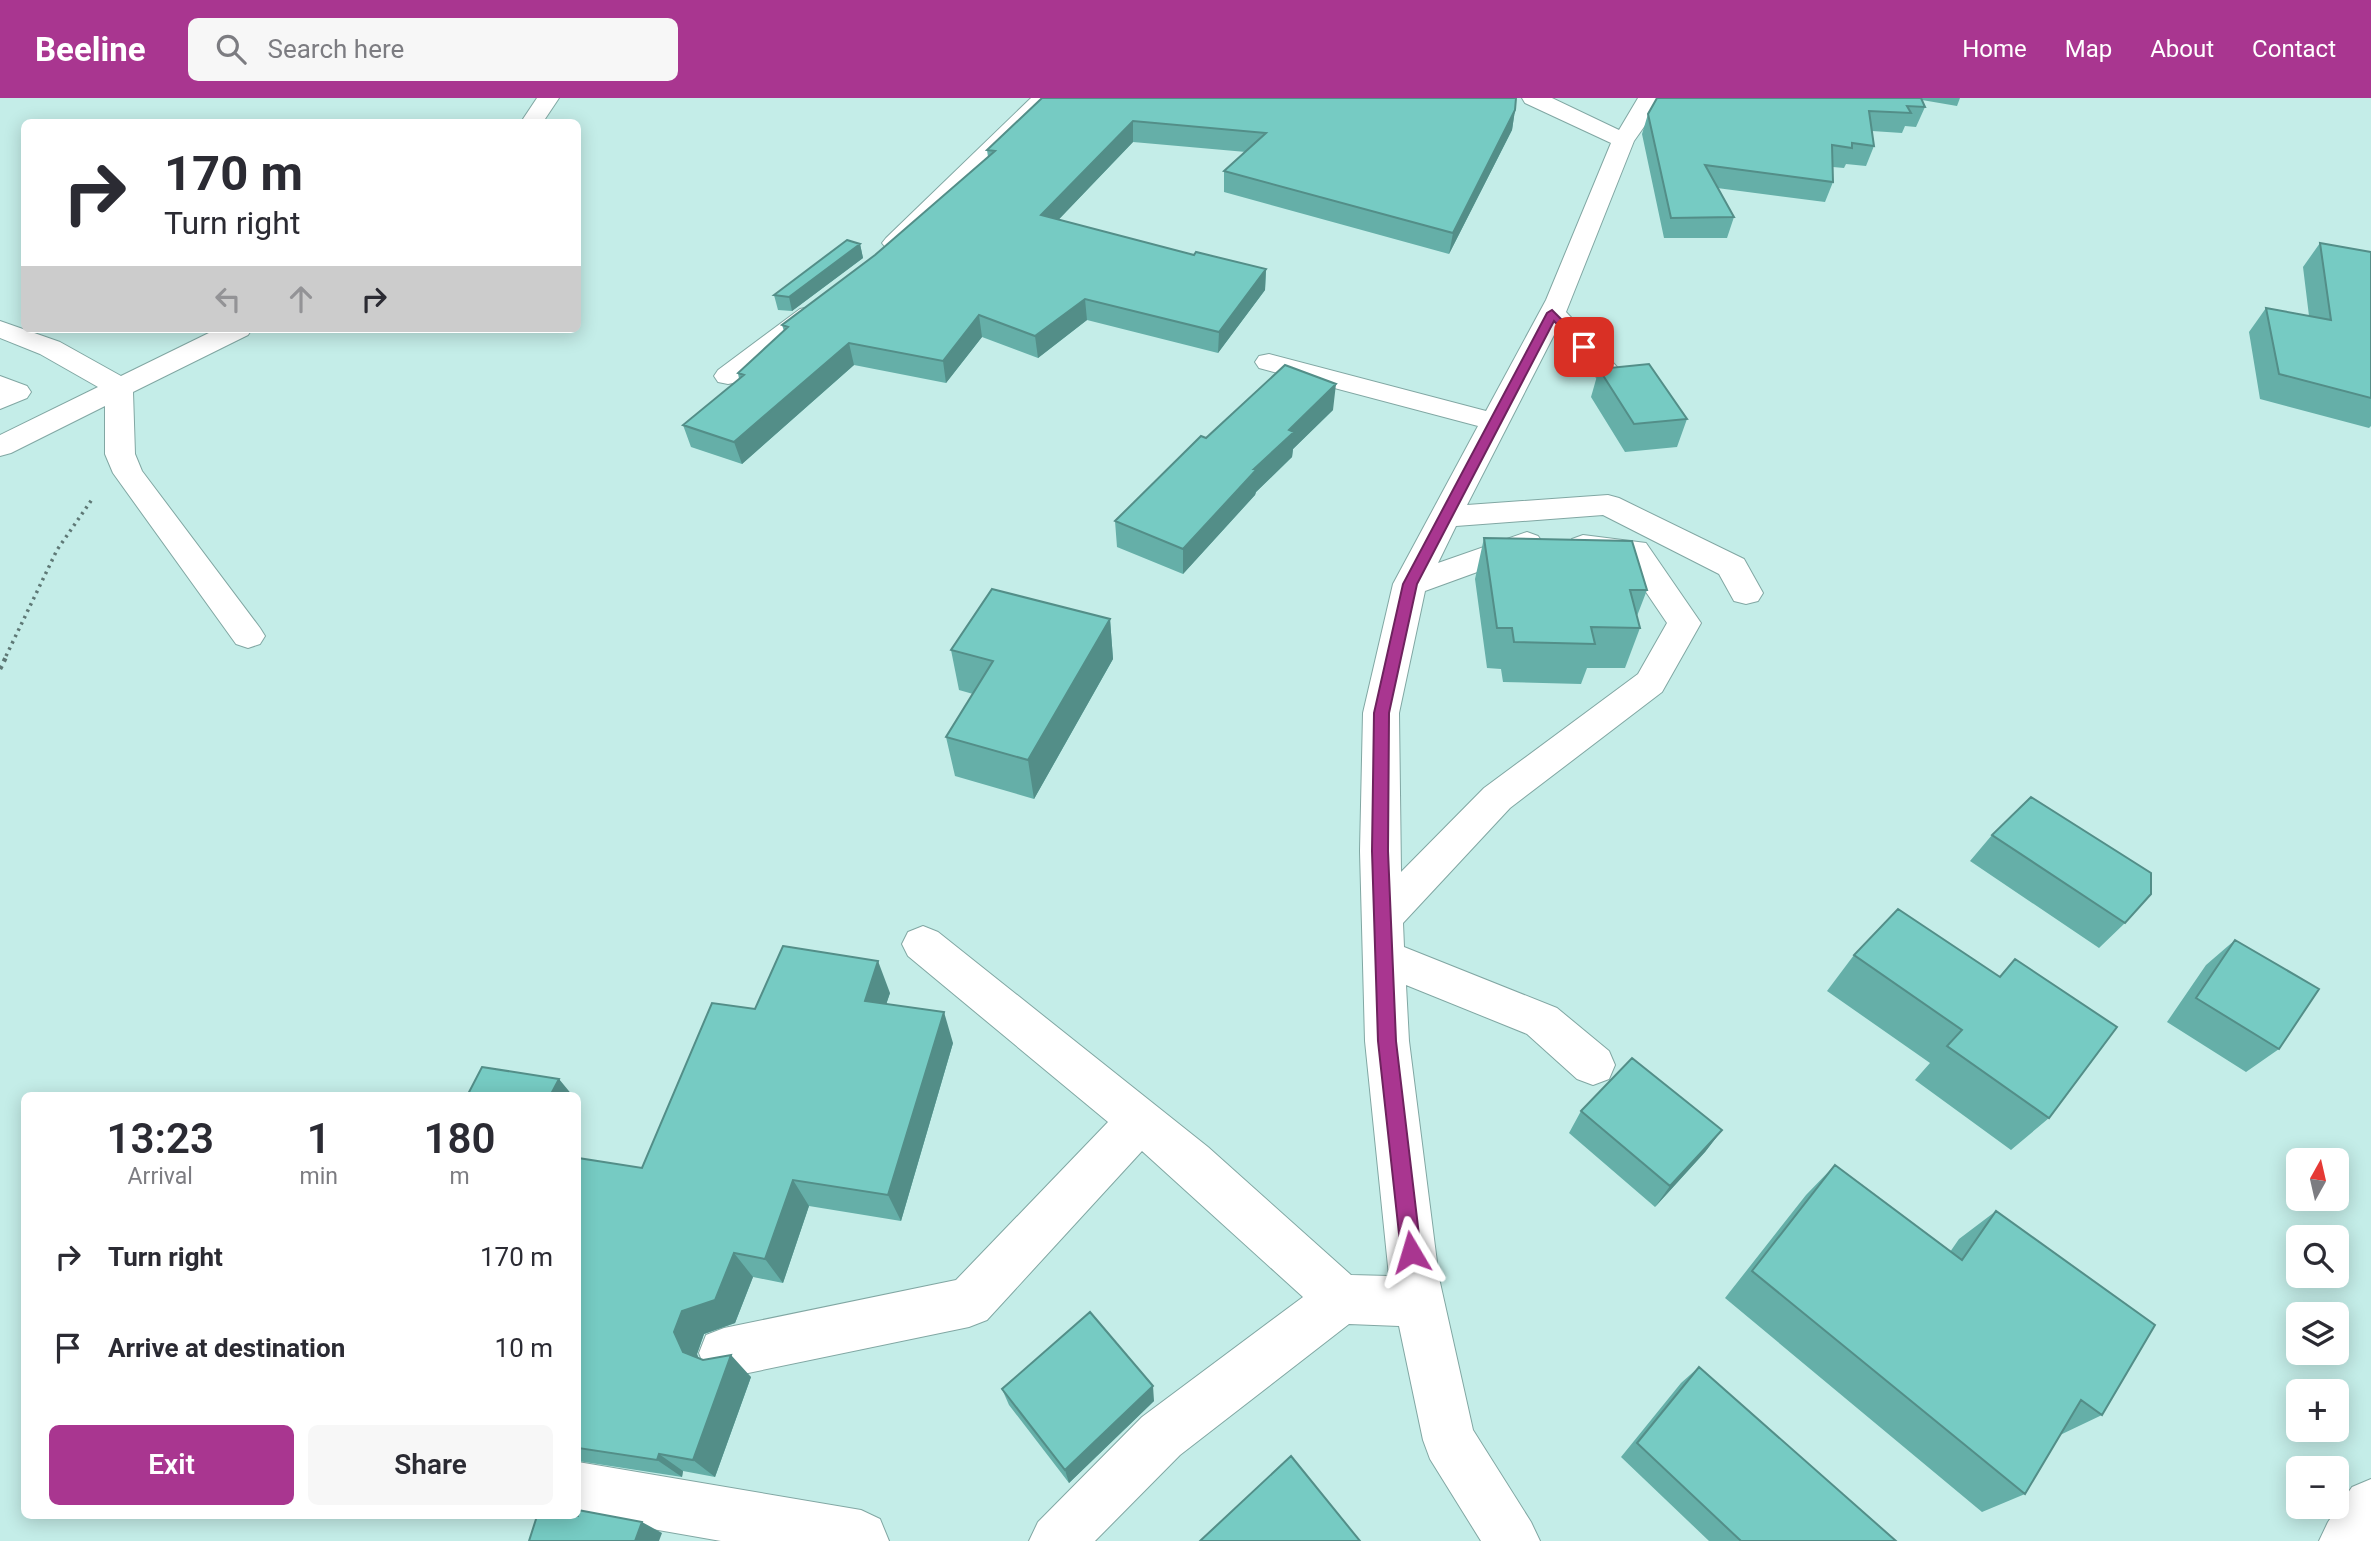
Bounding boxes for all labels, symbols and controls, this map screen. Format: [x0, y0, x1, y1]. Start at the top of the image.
search box [188, 18, 678, 81]
text: Beeline [35, 30, 146, 69]
icon: search [212, 30, 250, 68]
text: Search here [268, 34, 404, 64]
text: Home [1962, 35, 2027, 63]
text: Map [2065, 35, 2112, 63]
text: About [2150, 35, 2214, 63]
text: Contact [2252, 35, 2336, 63]
text: 170 m [164, 145, 303, 202]
icon: right [49, 147, 140, 238]
text: Turn right [164, 204, 300, 242]
icon: left [209, 280, 247, 318]
icon: ahead [282, 280, 320, 318]
icon: right [355, 280, 393, 318]
pin [1554, 317, 1614, 377]
icon: arrive [1565, 328, 1603, 366]
text: 13:23 [107, 1114, 214, 1163]
text: 1 [307, 1114, 331, 1163]
text: 180 [423, 1114, 495, 1163]
north arrow [2286, 1148, 2348, 1211]
map controls [2286, 1148, 2349, 1519]
text: Arrival [128, 1163, 193, 1190]
text: min [299, 1163, 338, 1190]
text: m [449, 1163, 470, 1190]
position arrow [1374, 1215, 1448, 1289]
button: search [2286, 1225, 2349, 1288]
icon: right [49, 1238, 87, 1276]
text: Turn right [108, 1242, 223, 1272]
text: 170 m [480, 1242, 553, 1272]
button: layers [2286, 1302, 2349, 1365]
icon: arrive [49, 1329, 87, 1367]
text: Arrive at destination [108, 1333, 345, 1363]
text: 10 m [495, 1333, 553, 1363]
button: + [2286, 1379, 2349, 1442]
button: Exit [49, 1425, 294, 1505]
button: Share [308, 1425, 553, 1505]
button: − [2286, 1456, 2349, 1519]

